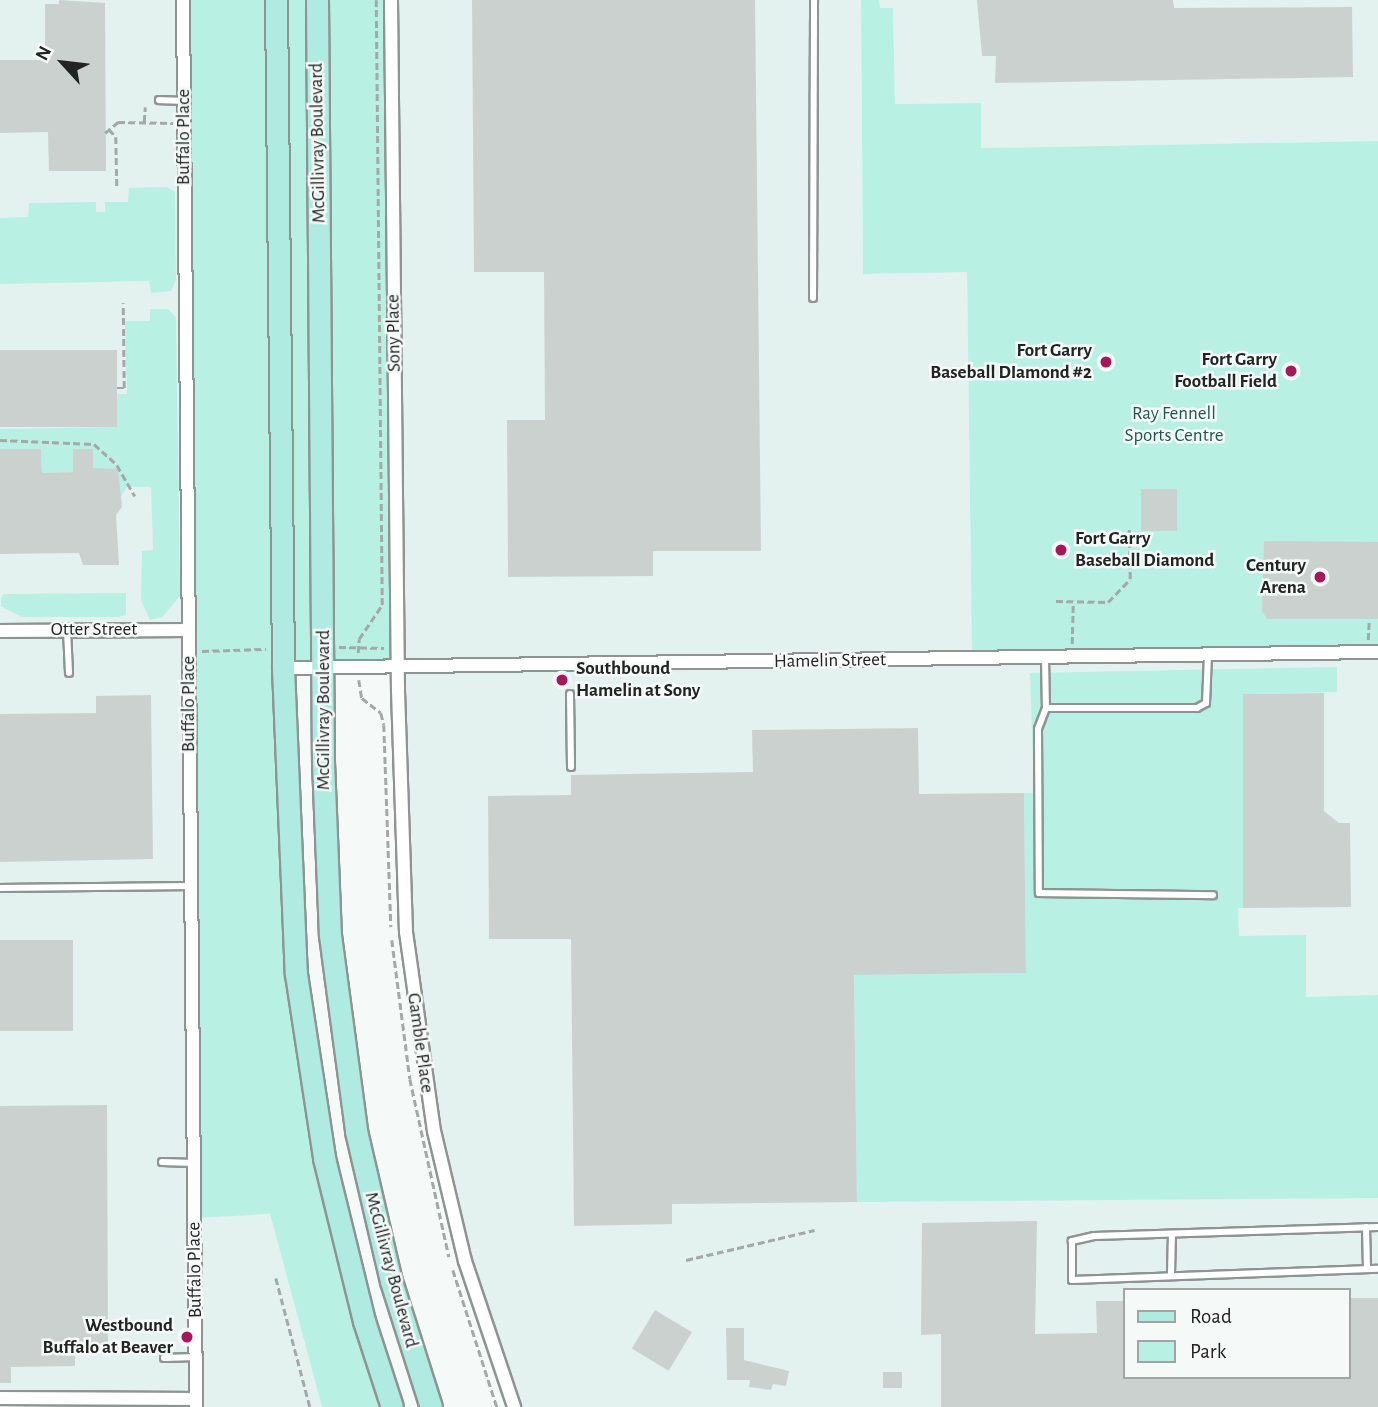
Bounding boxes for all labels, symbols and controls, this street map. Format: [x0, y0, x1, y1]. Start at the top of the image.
north arrow [28, 28, 98, 98]
text: N [32, 43, 55, 63]
street label: McGillivray Boulevard [305, 63, 331, 223]
street label: Buffalo Place [173, 89, 195, 185]
street label: Sony Place [382, 294, 406, 372]
place label: Fort Garry Baseball DIamond #2 [930, 340, 1092, 384]
place label: Fort Garry Football Field [1174, 349, 1277, 393]
marker: Fort Garry Baseball DIamond #2 [1098, 354, 1114, 370]
marker: Fort Garry Football Field [1283, 363, 1299, 379]
park label: Ray Fennell Sports Centre [1124, 403, 1224, 447]
place label: Fort Garry Baseball Diamond [1075, 528, 1214, 572]
marker: Fort Garry Baseball Diamond [1053, 542, 1069, 558]
place label: Century Arena [1246, 555, 1306, 599]
marker: Century Arena [1312, 569, 1328, 585]
street label: Otter Street [51, 619, 137, 641]
street label: McGillivray Boulevard [313, 630, 335, 790]
street label: Hamelin Street [774, 649, 886, 673]
street label: Buffalo Place [178, 656, 200, 752]
place label: Southbound Hamelin at Sony [576, 658, 700, 702]
marker: Southbound Hamelin at Sony [554, 672, 570, 688]
street label: Gamble Place [402, 992, 438, 1094]
street label: McGillivray Boulevard [359, 1190, 423, 1350]
street label: Buffalo Place [183, 1222, 207, 1318]
legend [1122, 1288, 1350, 1379]
text: Road [1190, 1306, 1232, 1327]
place label: Westbound Buffalo at Beaver [43, 1315, 173, 1359]
marker: Westbound Buffalo at Beaver [179, 1329, 195, 1345]
text: Park [1190, 1341, 1226, 1362]

